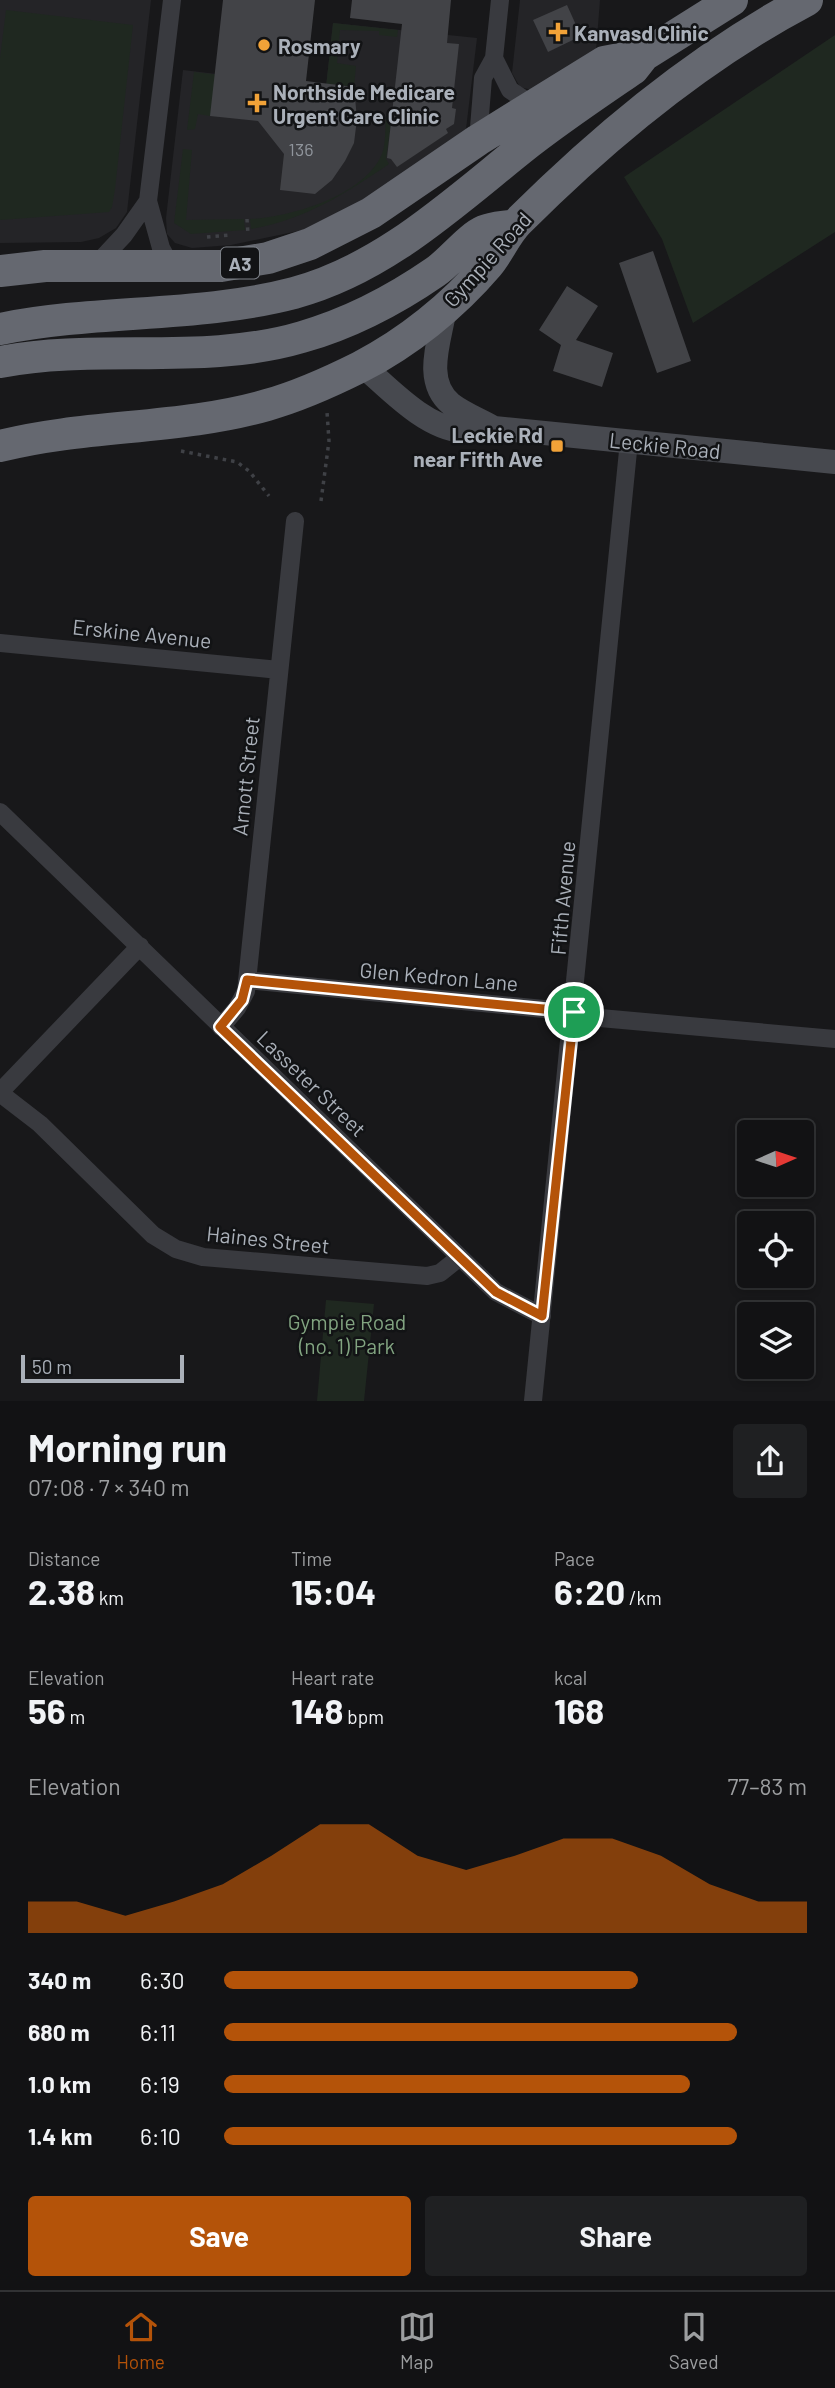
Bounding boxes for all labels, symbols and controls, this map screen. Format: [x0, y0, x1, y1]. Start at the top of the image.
place label: Kanvasd Clinic [574, 20, 709, 45]
marker: Kanvasd Clinic [548, 22, 568, 42]
place label: Rosmary [278, 33, 361, 58]
marker: Rosmary [256, 37, 272, 53]
place label: Northside Medicare Urgent Care Clinic [273, 79, 455, 128]
marker: Northside Medicare Urgent Care Clinic [247, 93, 267, 113]
house number: 136 [289, 138, 313, 160]
street label: Gympie Road [438, 207, 536, 311]
road number: A3 [221, 247, 259, 278]
place label: Leckie Rd near Fifth Ave [413, 422, 543, 471]
street label: Leckie Road [608, 427, 722, 463]
marker: Leckie Rd near Fifth Ave [549, 438, 565, 454]
street label: Erskine Avenue [71, 613, 213, 653]
street label: Arnott Street [226, 715, 264, 837]
street label: Fifth Avenue [545, 840, 579, 956]
street label: Glen Kedron Lane [359, 957, 519, 995]
pin [544, 982, 604, 1042]
icon: arrive [555, 993, 593, 1031]
street label: Lasseter Street [252, 1025, 372, 1141]
north arrow [737, 1120, 814, 1197]
map controls [737, 1120, 814, 1379]
button: locate [737, 1211, 814, 1288]
street label: Haines Street [205, 1220, 331, 1258]
button: layers [737, 1302, 814, 1379]
park label: Gympie Road (no. 1) Park [288, 1309, 406, 1358]
scale bar [21, 1352, 184, 1384]
text: 50 m [32, 1355, 72, 1378]
text: Morning run [28, 1424, 227, 1470]
button: share [733, 1424, 807, 1498]
text: 07:08 · 7 × 340 m [28, 1473, 190, 1501]
text: Distance [28, 1547, 100, 1570]
text: Time [291, 1547, 332, 1570]
text: Pace [554, 1547, 595, 1570]
text: 2.38 [28, 1570, 95, 1612]
text: 15:04 [291, 1570, 376, 1612]
text: 6:20 [554, 1570, 625, 1612]
text: km [95, 1586, 124, 1609]
text: /km [625, 1586, 662, 1609]
text: Elevation [28, 1666, 105, 1689]
text: Heart rate [291, 1666, 374, 1689]
text: kcal [554, 1666, 587, 1689]
text: 56 [28, 1689, 66, 1731]
text: 148 [291, 1689, 344, 1731]
text: 168 [554, 1689, 604, 1731]
text: m [66, 1705, 85, 1728]
text: bpm [344, 1705, 384, 1728]
text: Elevation [28, 1772, 121, 1800]
text: 77–83 m [727, 1772, 807, 1800]
text: 340 m [28, 1966, 91, 1994]
text: 6:30 [140, 1966, 184, 1994]
text: 680 m [28, 2018, 90, 2046]
text: 6:11 [140, 2018, 176, 2046]
text: 1.0 km [28, 2070, 91, 2098]
text: 6:19 [140, 2070, 180, 2098]
text: 1.4 km [28, 2122, 92, 2150]
text: 6:10 [140, 2122, 181, 2150]
button: Save [28, 2196, 411, 2276]
button: Share [425, 2196, 807, 2276]
tab: Home [116, 2308, 165, 2373]
tab: Map [398, 2308, 436, 2373]
tab: Saved [669, 2308, 719, 2373]

